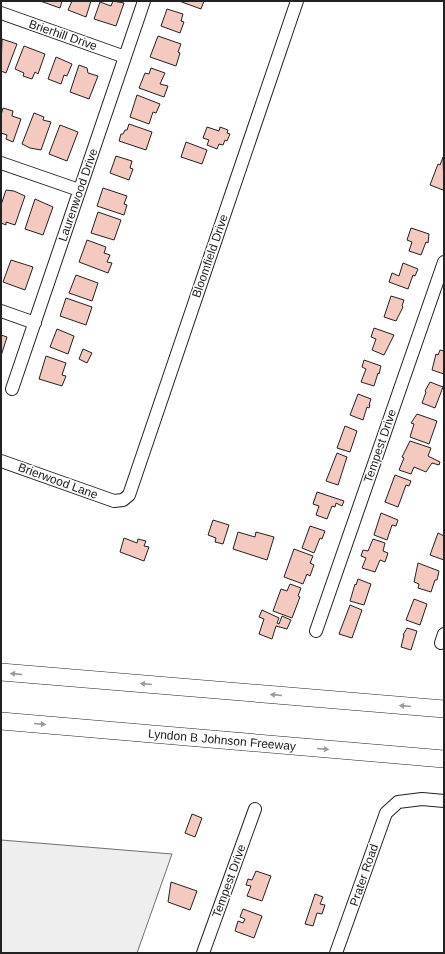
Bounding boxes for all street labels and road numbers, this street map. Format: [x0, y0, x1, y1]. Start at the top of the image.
street label: Brierhill Drive [27, 17, 99, 53]
street label: Laurenwood Drive [56, 146, 101, 243]
street label: Bloomfield Drive [189, 212, 231, 300]
street label: Tempest Drive [361, 407, 399, 485]
street label: Brierwood Lane [16, 460, 100, 502]
street label: Lyndon B Johnson Freeway [148, 727, 296, 753]
street label: Tempest Drive [209, 842, 249, 919]
street label: Prater Road [347, 842, 381, 908]

